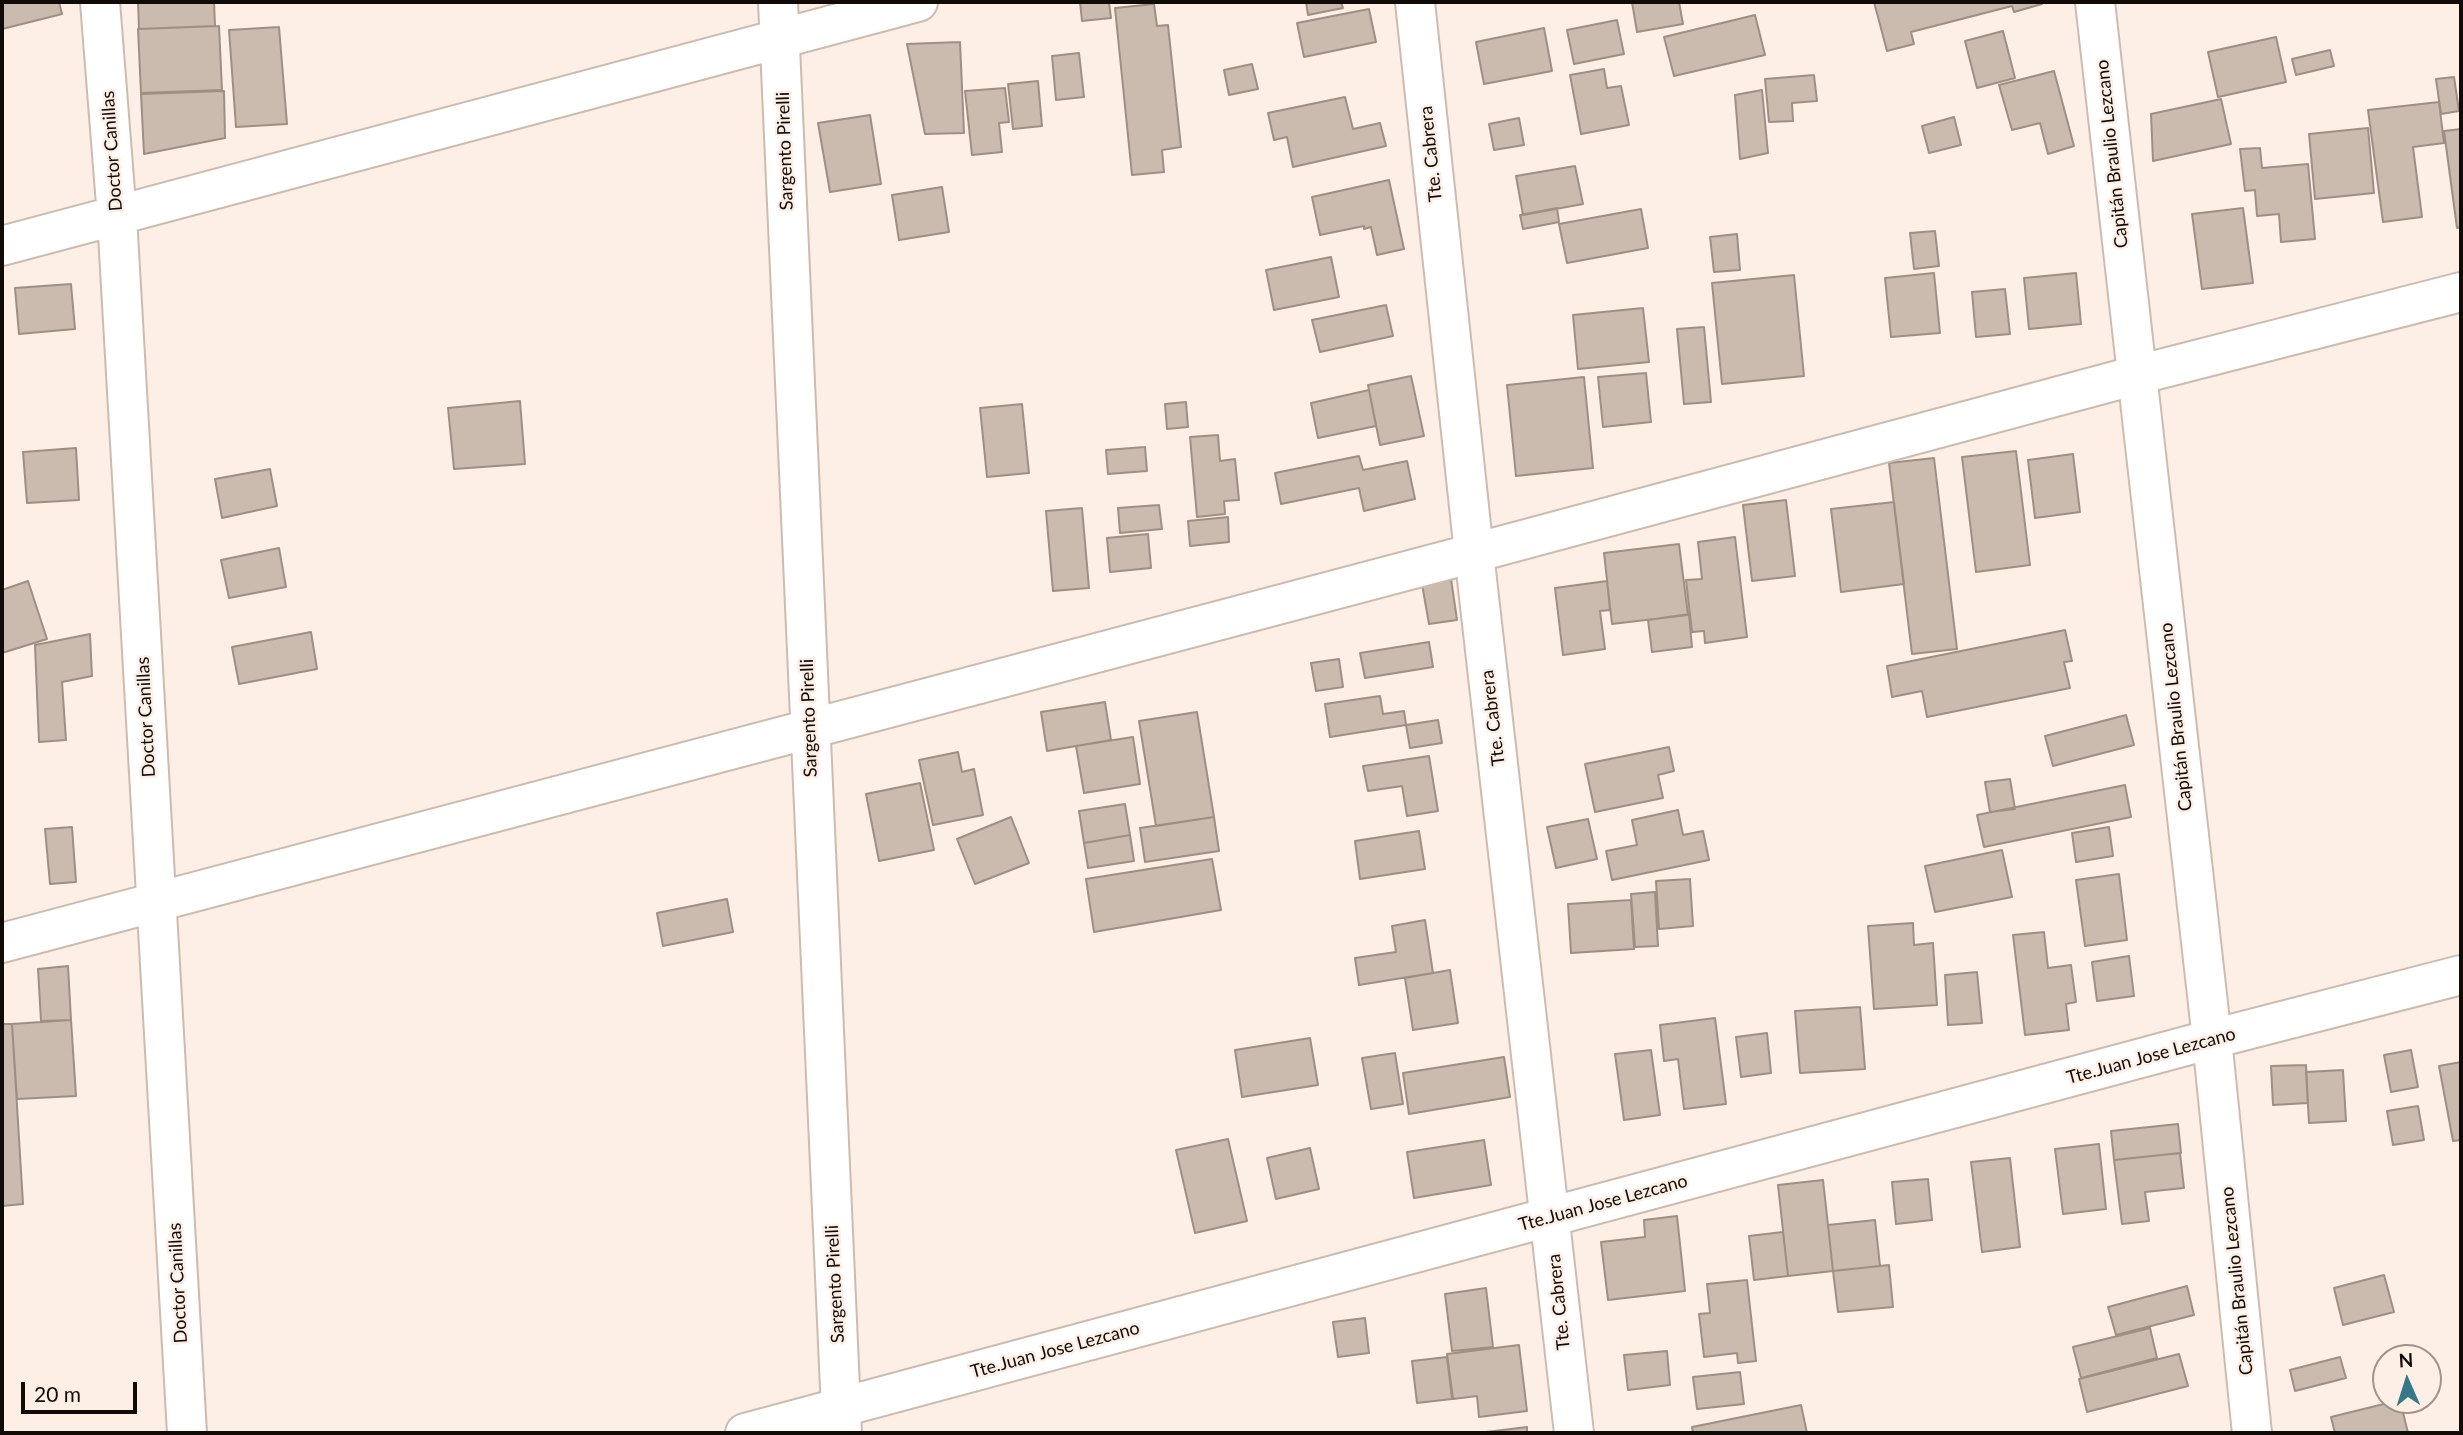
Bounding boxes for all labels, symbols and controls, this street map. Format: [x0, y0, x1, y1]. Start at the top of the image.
street label: Capitán Braulio Lezcano [2091, 59, 2133, 249]
street label: Doctor Canillas [97, 90, 127, 212]
street label: Sargento Pirelli [772, 91, 798, 211]
street label: Tte. Cabrera [1415, 105, 1447, 203]
street label: Capitán Braulio Lezcano [2155, 622, 2197, 812]
street label: Doctor Canillas [132, 656, 160, 778]
street label: Sargento Pirelli [796, 658, 822, 778]
street label: Tte. Cabrera [1476, 669, 1510, 767]
street label: Tte.Juan Jose Lezcano [2064, 1023, 2238, 1089]
street label: Tte.Juan Jose Lezcano [1516, 1170, 1690, 1236]
street label: Capitán Braulio Lezcano [2216, 1186, 2258, 1376]
street label: Doctor Canillas [164, 1222, 192, 1344]
street label: Sargento Pirelli [821, 1224, 849, 1344]
street label: Tte. Cabrera [1543, 1253, 1575, 1351]
street label: Tte.Juan Jose Lezcano [968, 1317, 1142, 1383]
north arrow [2372, 1344, 2442, 1414]
text: N [2398, 1348, 2414, 1371]
scale bar [24, 1368, 140, 1412]
text: 20 m [34, 1381, 81, 1406]

